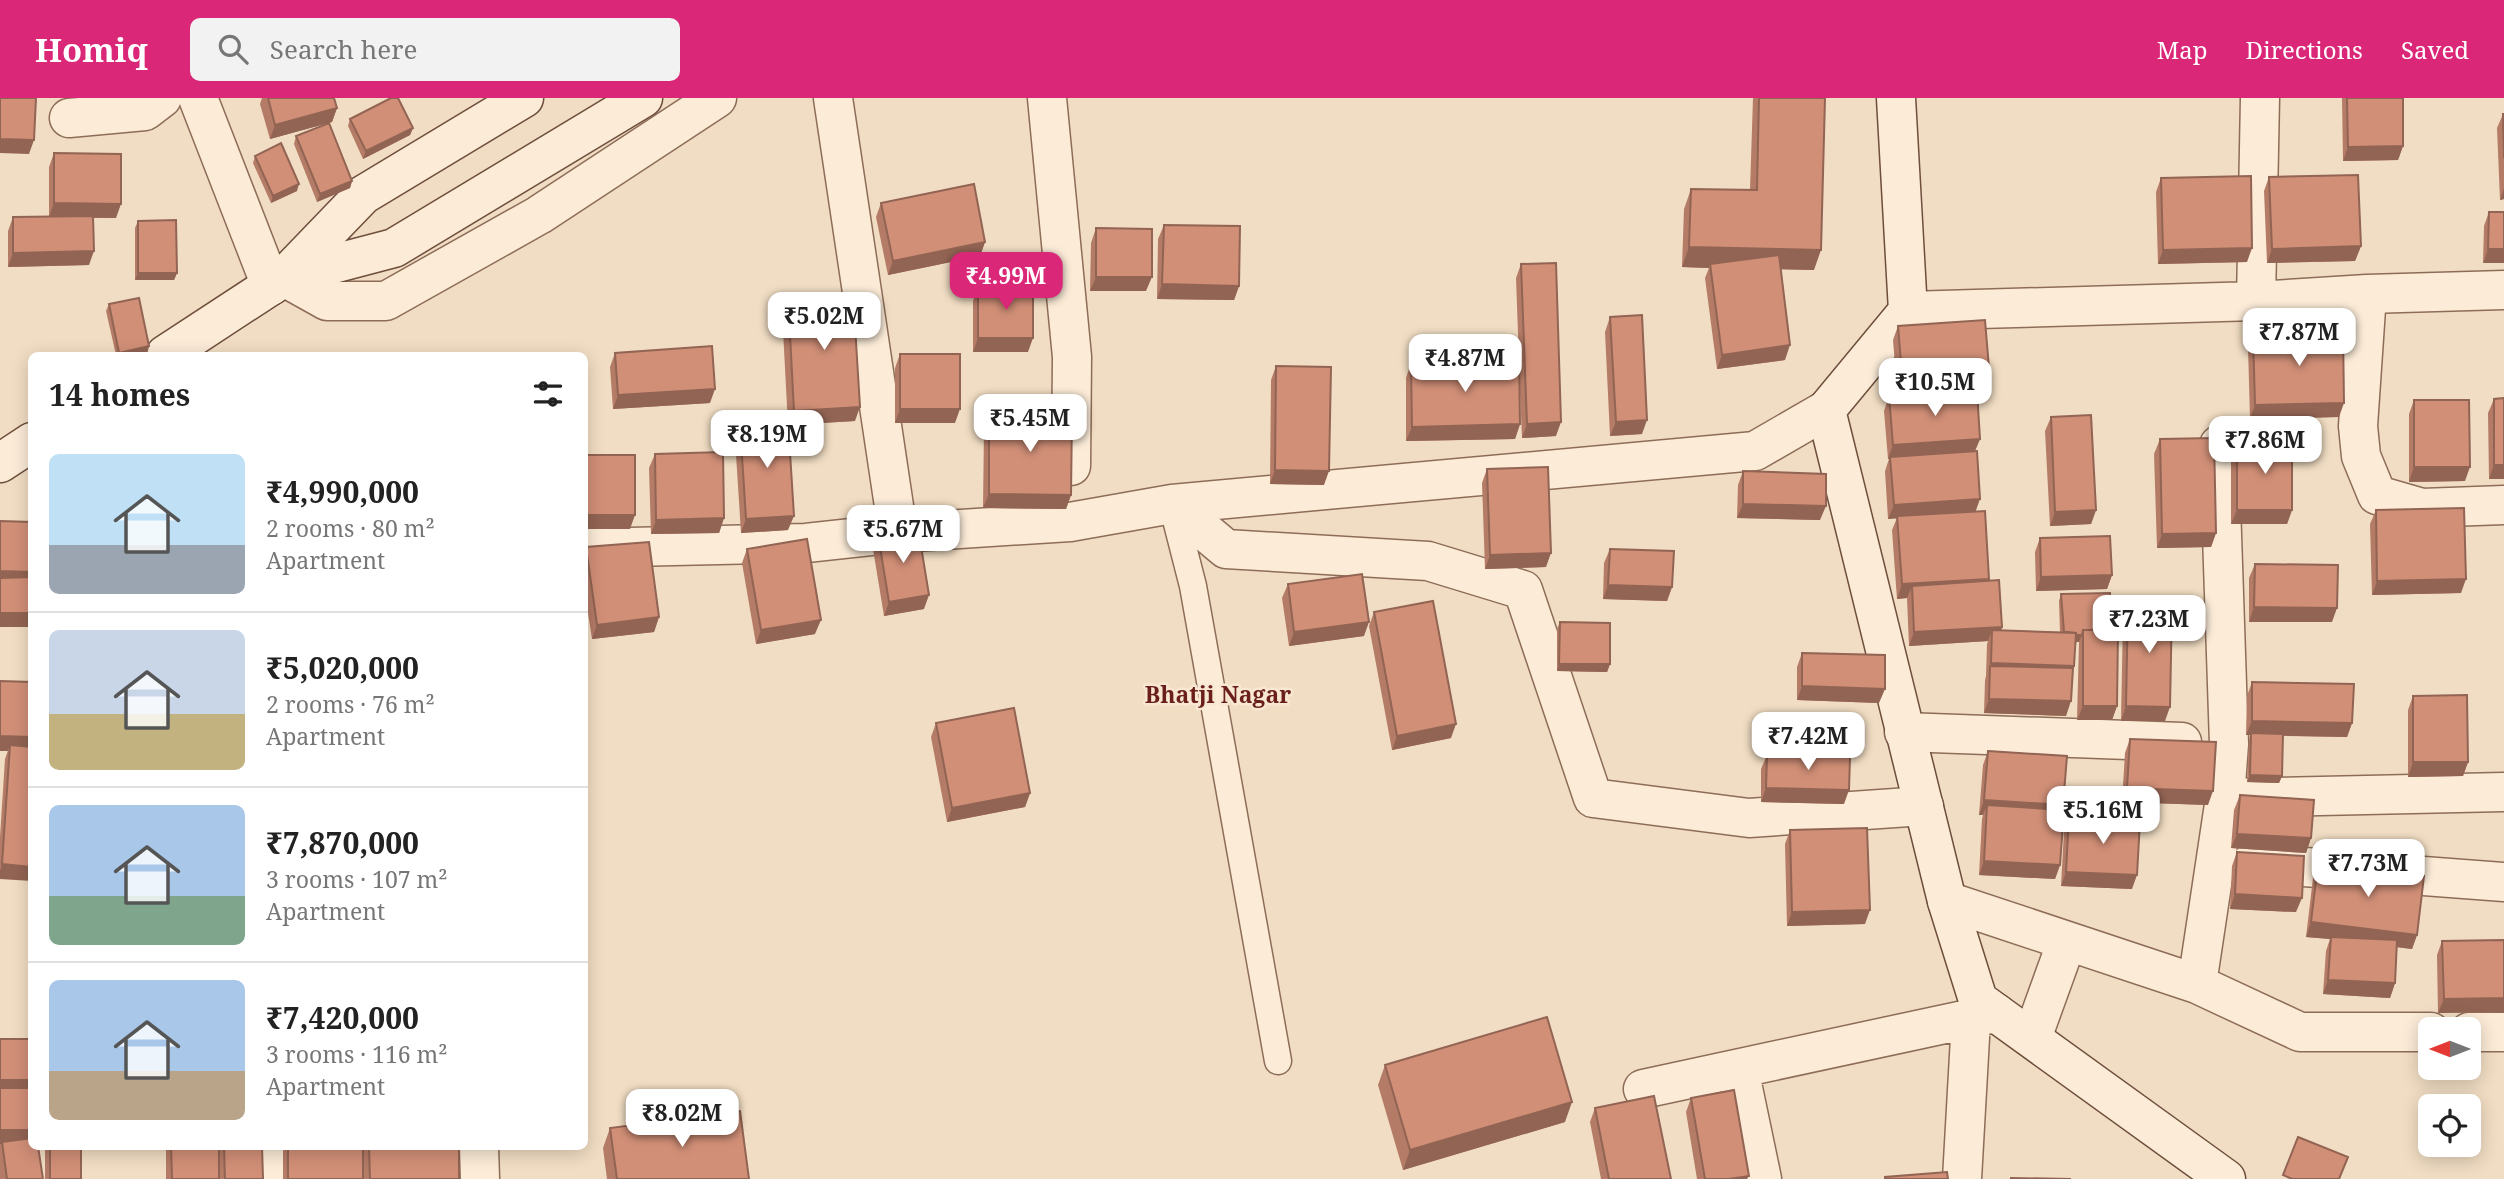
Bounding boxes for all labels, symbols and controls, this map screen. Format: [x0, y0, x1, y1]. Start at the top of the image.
search box [190, 18, 680, 81]
text: Homiq [35, 27, 148, 72]
icon: search [214, 30, 252, 68]
text: Search here [270, 31, 417, 67]
text: Map [2157, 33, 2208, 66]
text: Directions [2246, 33, 2363, 66]
text: Saved [2401, 33, 2469, 66]
pin: ₹4.99M [949, 252, 1063, 312]
text: ₹4.99M [966, 259, 1046, 291]
pin: ₹5.02M [767, 292, 881, 352]
text: ₹5.02M [784, 299, 864, 331]
pin: ₹7.87M [2242, 308, 2356, 368]
text: ₹7.87M [2259, 315, 2339, 347]
pin: ₹4.87M [1408, 334, 1522, 394]
text: ₹4.87M [1425, 341, 1505, 373]
pin: ₹10.5M [1878, 358, 1992, 418]
text: ₹10.5M [1895, 365, 1975, 397]
text: 14 homes [49, 374, 190, 415]
icon: filters [529, 375, 567, 413]
pin: ₹5.45M [973, 394, 1087, 454]
text: ₹5.45M [990, 401, 1070, 433]
pin: ₹8.19M [710, 410, 824, 470]
pin: ₹7.86M [2208, 416, 2322, 476]
text: ₹8.19M [727, 417, 807, 449]
text: ₹7.86M [2225, 423, 2305, 455]
text: ₹4,990,000 [266, 471, 419, 512]
icon: home [105, 482, 189, 566]
pin: ₹5.67M [846, 505, 960, 565]
text: 2 rooms · 80 m² [266, 512, 435, 544]
text: ₹5.67M [863, 512, 943, 544]
text: Apartment [266, 544, 385, 576]
pin: ₹7.23M [2092, 596, 2206, 655]
text: ₹7.23M [2109, 602, 2189, 634]
text: ₹5,020,000 [266, 647, 419, 688]
icon: home [105, 658, 189, 742]
district label: Bhatji Nagar [1145, 678, 1291, 710]
text: 2 rooms · 76 m² [266, 688, 435, 720]
pin: ₹7.42M [1751, 712, 1865, 772]
text: ₹7.42M [1768, 719, 1848, 751]
text: Apartment [266, 720, 385, 752]
pin: ₹5.16M [2046, 786, 2160, 846]
text: ₹5.16M [2063, 793, 2143, 825]
text: ₹7,870,000 [266, 822, 419, 863]
icon: home [105, 833, 189, 917]
pin: ₹7.73M [2311, 840, 2425, 899]
text: ₹7.73M [2328, 846, 2408, 878]
text: 3 rooms · 107 m² [266, 863, 448, 895]
text: Apartment [266, 895, 385, 927]
text: ₹7,420,000 [266, 997, 419, 1038]
icon: home [105, 1008, 189, 1092]
north arrow [2418, 1017, 2482, 1080]
map controls [2418, 1017, 2481, 1157]
text: 3 rooms · 116 m² [266, 1038, 448, 1070]
text: Apartment [266, 1070, 385, 1102]
pin: ₹8.02M [625, 1090, 739, 1149]
button: locate [2418, 1094, 2481, 1157]
text: ₹8.02M [642, 1096, 722, 1128]

